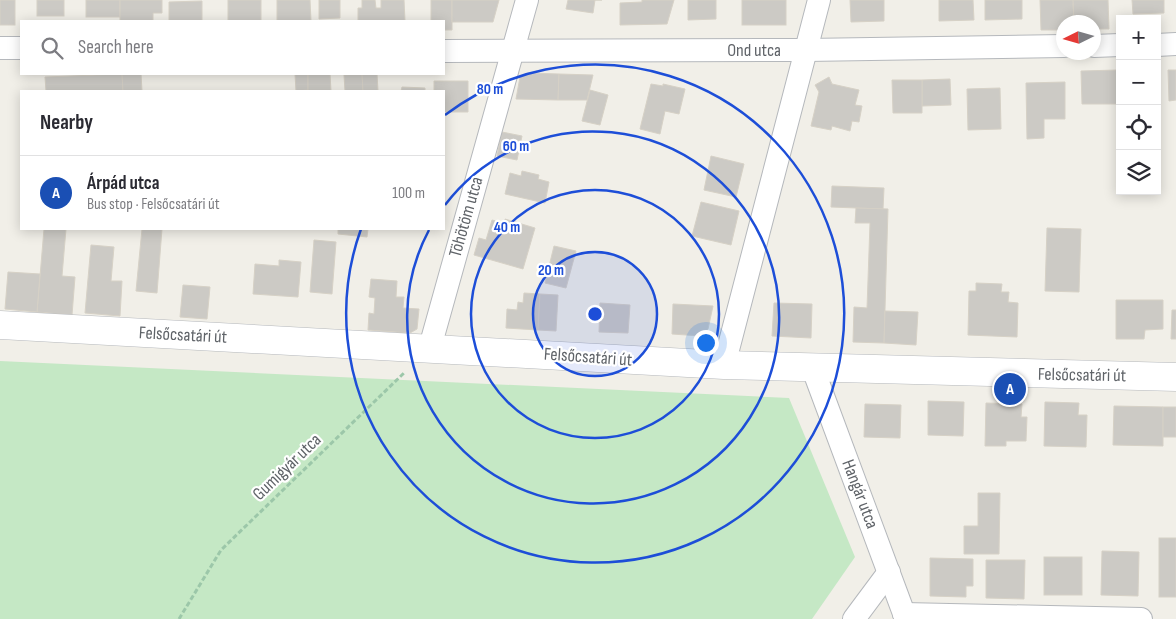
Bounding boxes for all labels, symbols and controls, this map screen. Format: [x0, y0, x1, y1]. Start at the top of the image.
north arrow [1056, 15, 1101, 60]
map controls [1116, 15, 1161, 195]
button: + [1116, 15, 1161, 60]
search box [20, 20, 445, 75]
icon: search [38, 34, 66, 62]
text: Search here [78, 36, 154, 59]
street label: Ond utca [727, 40, 781, 61]
button: − [1116, 60, 1161, 105]
text: 80 m [477, 80, 503, 99]
button: locate [1116, 105, 1161, 150]
text: Nearby [40, 110, 93, 135]
text: 60 m [503, 137, 529, 156]
button: layers [1116, 150, 1161, 195]
text: Árpád utca [87, 172, 160, 195]
street label: Töhötöm utca [445, 174, 488, 260]
text: A [52, 184, 60, 203]
text: 100 m [392, 184, 425, 203]
text: Bus stop · Felsőcsatári út [87, 195, 220, 214]
text: 40 m [494, 218, 520, 237]
text: 20 m [538, 261, 564, 280]
centre of rings [586, 305, 604, 323]
street label: Felsőcsatári út [138, 322, 228, 348]
your location [693, 330, 719, 356]
street label: Felsőcsatári út [543, 343, 633, 371]
street label: Felsőcsatári út [1038, 364, 1127, 386]
pin: A [994, 370, 1026, 408]
street label: Gumigyár utca [249, 429, 326, 505]
street label: Hangár utca [837, 456, 883, 532]

